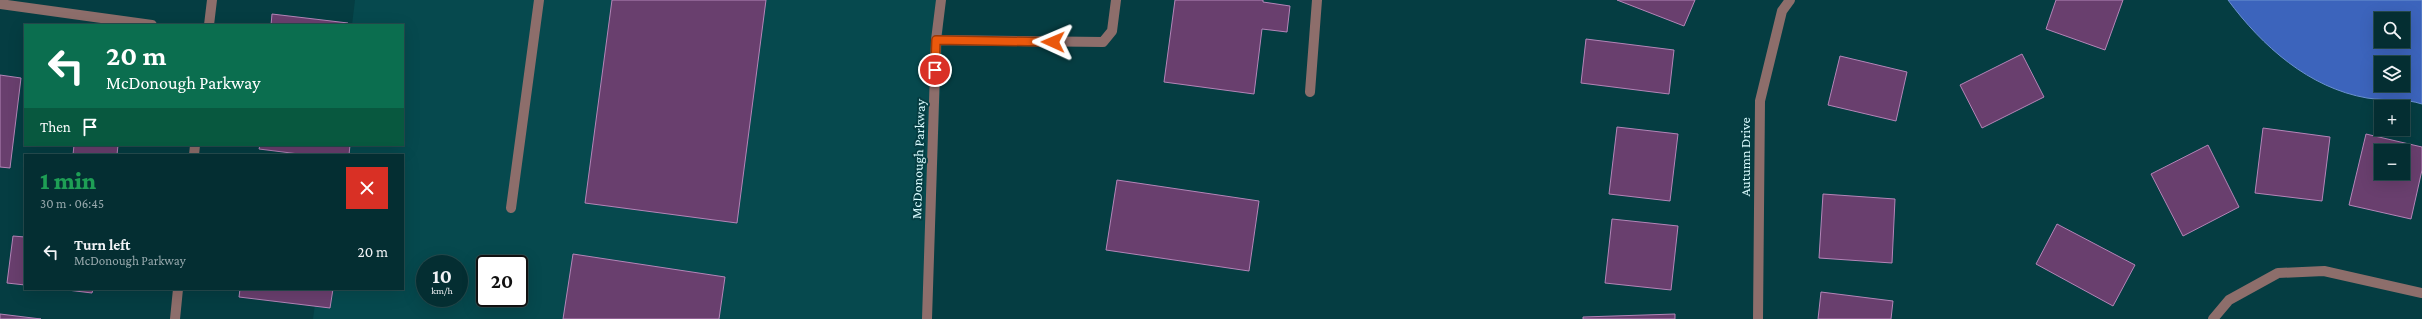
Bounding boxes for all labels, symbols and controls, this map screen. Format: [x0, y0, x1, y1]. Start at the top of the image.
map controls [2374, 12, 2410, 180]
button: search [2374, 12, 2410, 48]
position arrow [1032, 21, 1074, 63]
icon: left [40, 40, 92, 92]
text: 20 m [106, 40, 166, 71]
pin [918, 53, 952, 87]
button: layers [2374, 56, 2410, 92]
icon: arrive [924, 59, 946, 81]
text: McDonough Parkway [106, 73, 261, 93]
street label: McDonough Parkway [908, 98, 928, 219]
button: + [2374, 100, 2410, 136]
icon: arrive [79, 116, 101, 138]
street label: Autumn Drive [1737, 117, 1753, 197]
text: Then [40, 119, 71, 135]
button: − [2374, 144, 2410, 180]
text: 1 min [40, 167, 96, 194]
button: close [346, 167, 388, 209]
text: 30 m · 06:45 [40, 196, 104, 211]
text: Turn left [74, 237, 130, 253]
icon: left [40, 241, 62, 263]
text: 20 m [358, 244, 388, 260]
text: McDonough Parkway [74, 253, 186, 268]
speed limit sign: 20 [476, 255, 528, 307]
text: 10 [432, 265, 452, 287]
text: km/h [431, 285, 453, 296]

